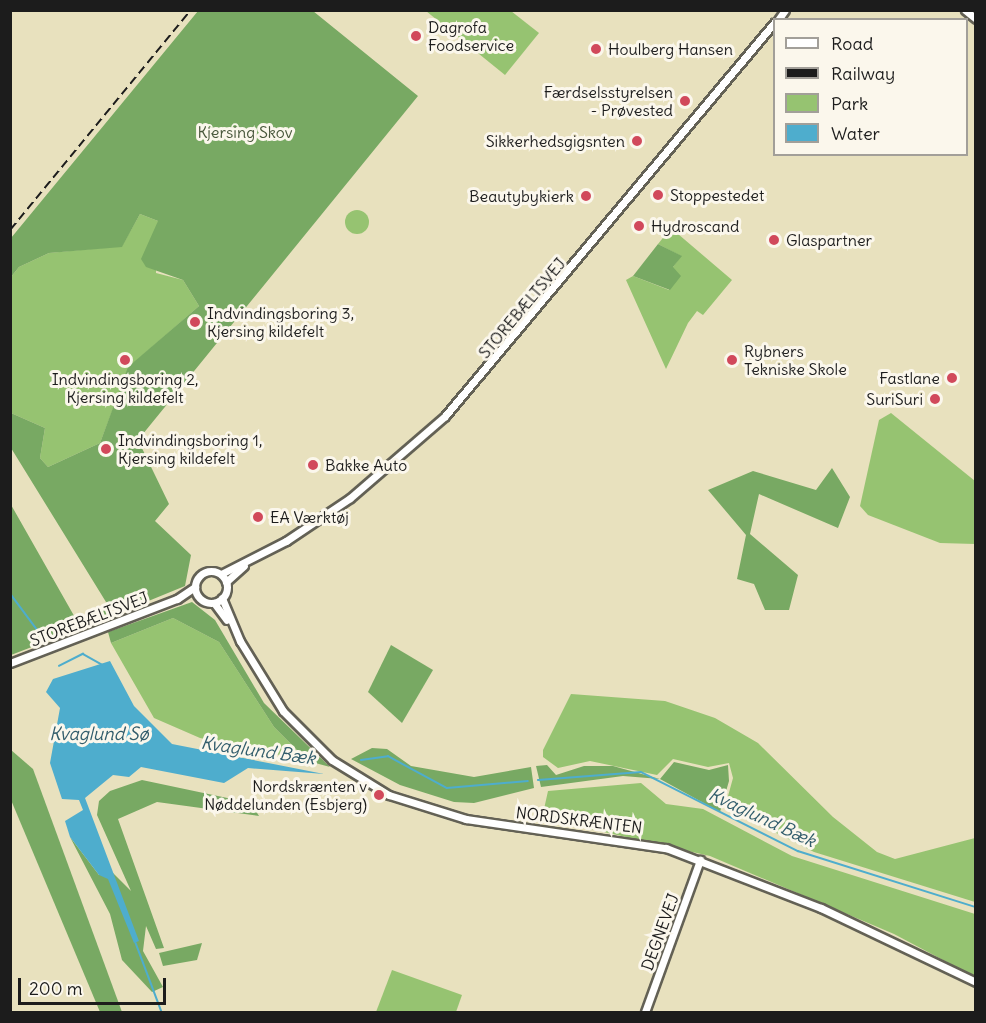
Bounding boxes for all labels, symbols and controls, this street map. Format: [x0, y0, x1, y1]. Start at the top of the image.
place label: Dagrofa Foodservice [428, 17, 514, 55]
legend [773, 18, 968, 156]
marker: Dagrofa Foodservice [409, 29, 423, 43]
text: Road [831, 32, 873, 55]
place label: Houlberg Hansen [608, 39, 733, 59]
marker: Houlberg Hansen [589, 42, 603, 56]
text: Railway [831, 62, 895, 85]
place label: Færdselsstyrelsen - Prøvested [544, 82, 673, 120]
text: Park [831, 92, 868, 115]
marker: Færdselsstyrelsen - Prøvested [678, 94, 692, 108]
park label: Kjersing Skov [197, 122, 293, 142]
text: Water [831, 122, 880, 145]
place label: Sikkerhedsgigsnten [486, 131, 625, 151]
marker: Sikkerhedsgigsnten [630, 134, 644, 148]
place label: Stoppestedet [670, 185, 764, 205]
place label: Beautybykierk [469, 186, 574, 206]
marker: Stoppestedet [651, 188, 665, 202]
marker: Beautybykierk [579, 189, 593, 203]
place label: Hydroscand [651, 216, 739, 236]
marker: Hydroscand [632, 219, 646, 233]
place label: Glaspartner [786, 230, 872, 250]
marker: Glaspartner [767, 233, 781, 247]
street label: STOREBÆLTSVEJ [475, 254, 569, 362]
place label: Indvindingsboring 3, Kjersing kildefelt [207, 303, 354, 341]
marker: Indvindingsboring 3, Kjersing kildefelt [188, 315, 202, 329]
place label: Rybners Tekniske Skole [744, 341, 847, 379]
marker: Indvindingsboring 2, Kjersing kildefelt [118, 353, 132, 367]
marker: Rybners Tekniske Skole [725, 353, 739, 367]
place label: Fastlane [879, 368, 940, 388]
place label: Indvindingsboring 2, Kjersing kildefelt [52, 369, 198, 407]
marker: Fastlane [945, 371, 959, 385]
place label: SuriSuri [866, 389, 923, 409]
marker: SuriSuri [928, 392, 942, 406]
place label: Indvindingsboring 1, Kjersing kildefelt [118, 430, 262, 468]
marker: Indvindingsboring 1, Kjersing kildefelt [99, 442, 113, 456]
place label: Bakke Auto [325, 455, 407, 475]
marker: Bakke Auto [306, 458, 320, 472]
place label: EA Værktøj [270, 507, 349, 527]
marker: EA Værktøj [251, 510, 265, 524]
street label: STOREBÆLTSVEJ [27, 588, 151, 650]
water label: Kvaglund Sø [49, 723, 149, 745]
water label: Kvaglund Bæk [199, 732, 317, 770]
place label: Nordskrænten v Nøddelunden (Esbjerg) [204, 776, 367, 814]
water label: Kvaglund Bæk [705, 784, 819, 852]
marker: Nordskrænten v Nøddelunden (Esbjerg) [372, 788, 386, 802]
street label: NORDSKRÆNTEN [515, 803, 643, 837]
street label: DEGNEVEJ [637, 891, 683, 973]
scale bar [21, 966, 170, 1004]
text: 200 m [29, 977, 83, 1000]

